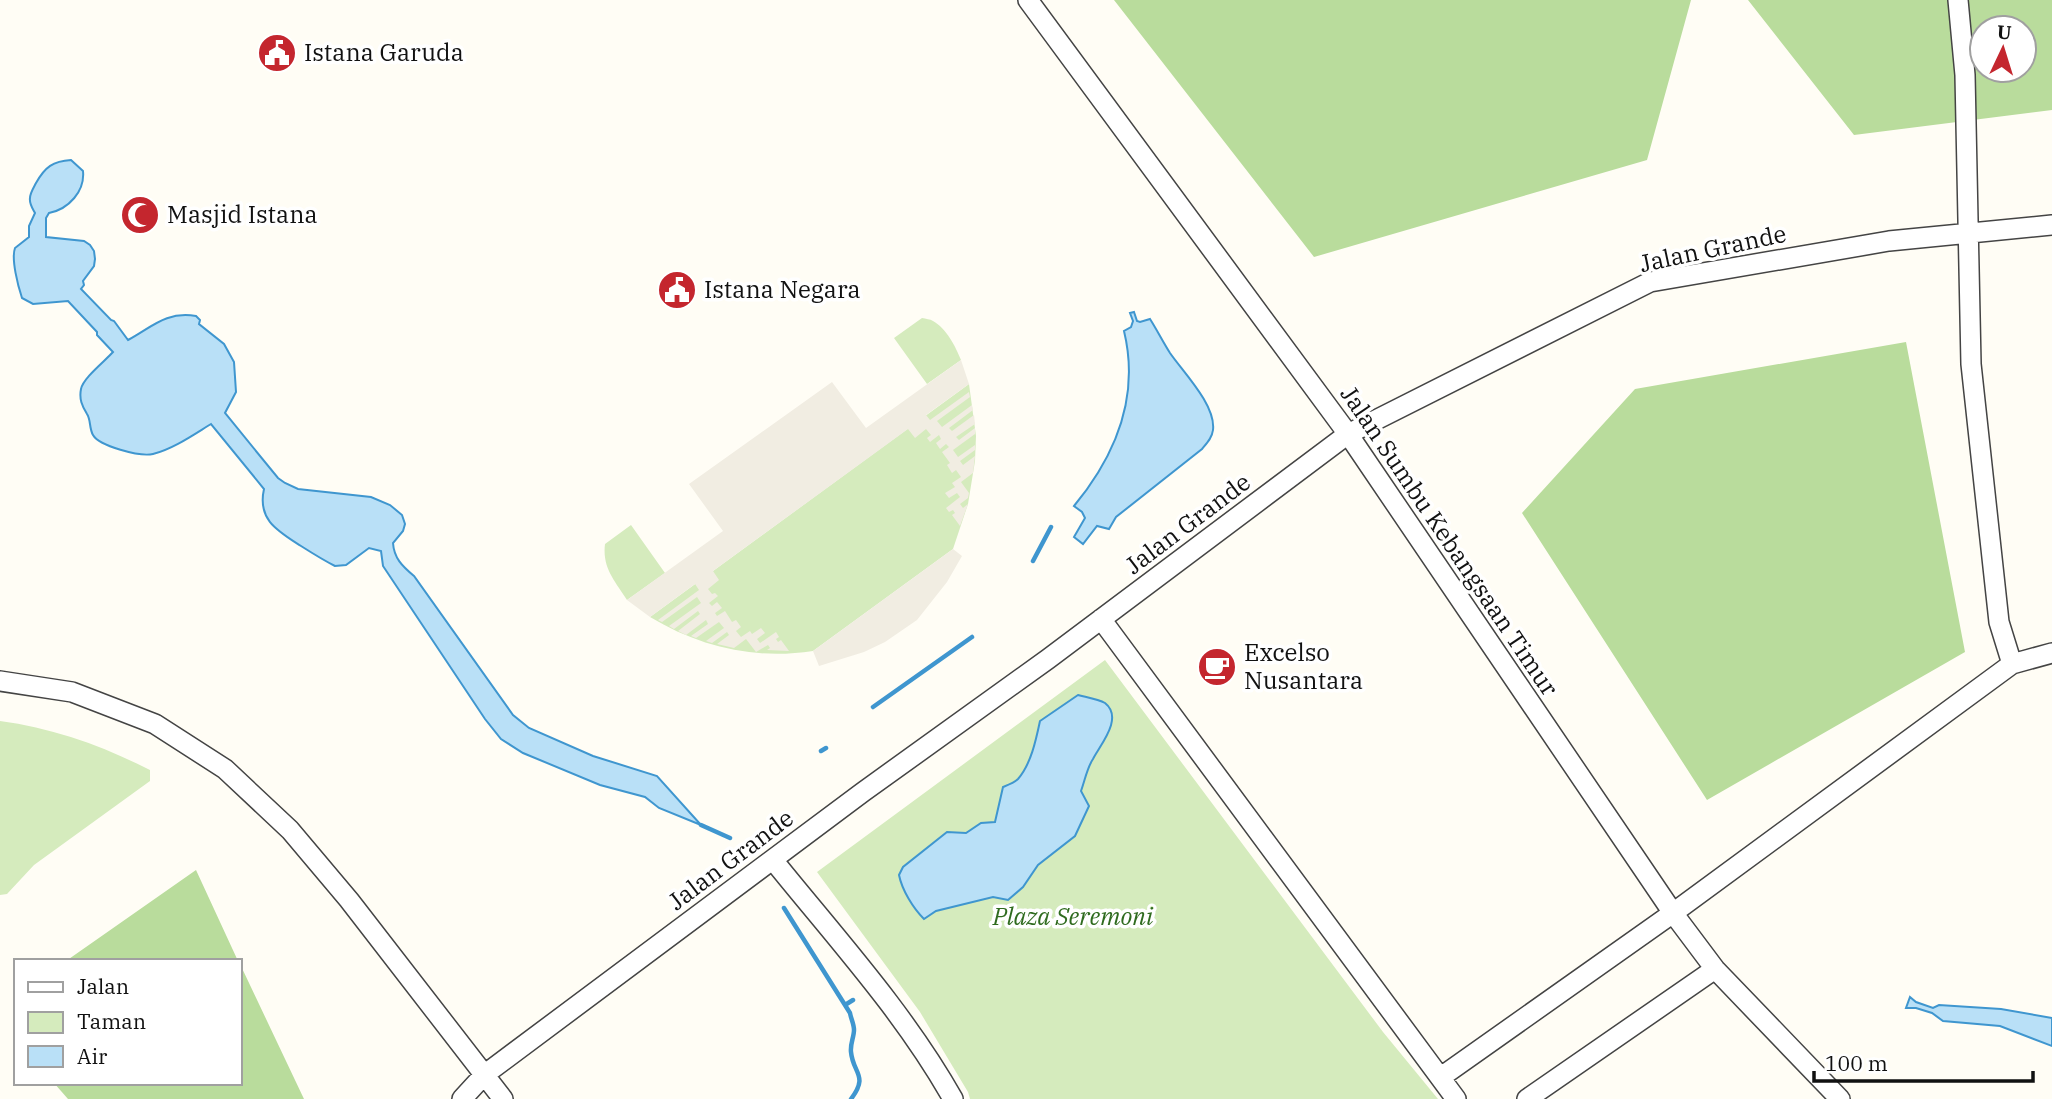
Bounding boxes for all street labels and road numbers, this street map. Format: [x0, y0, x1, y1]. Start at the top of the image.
street label: Jalan Grande [1637, 217, 1789, 279]
street label: Jalan Sumbu Kebangsaan Timur [1334, 379, 1566, 702]
street label: Jalan Grande [1118, 466, 1257, 581]
street label: Jalan Grande [661, 802, 800, 917]

